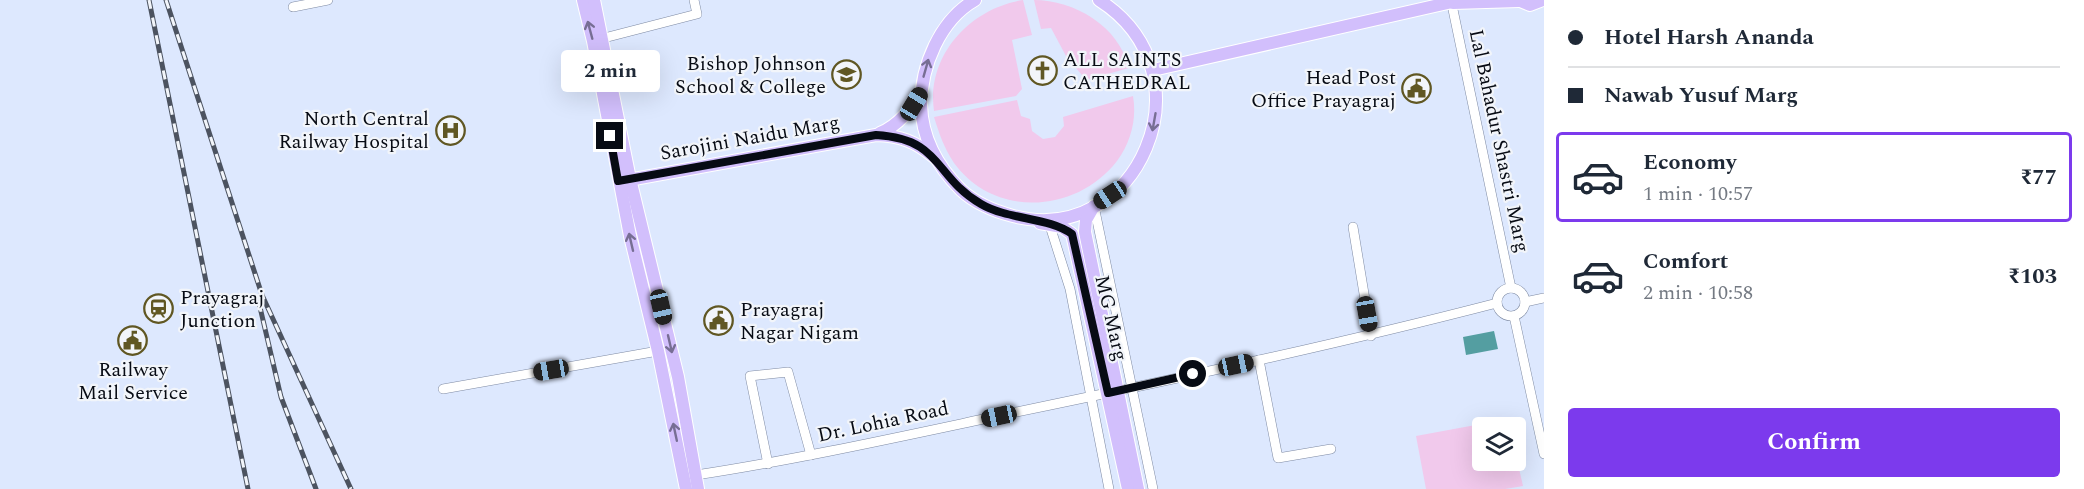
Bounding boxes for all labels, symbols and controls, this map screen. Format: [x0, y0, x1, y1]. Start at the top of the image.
one-way arrow [584, 21, 595, 40]
text: Hotel Harsh Ananda [1604, 21, 1814, 54]
street label: Lal Bahadur Shastri Marg [1461, 27, 1537, 255]
place label: ALL SAINTS CATHEDRAL [1063, 45, 1191, 98]
callout: 2 min [560, 49, 660, 91]
place label: Bishop Johnson School & College [675, 49, 826, 102]
church icon: ALL SAINTS CATHEDRAL [1026, 55, 1058, 87]
text: 2 min [584, 56, 637, 86]
school or university icon: Bishop Johnson School & College [831, 59, 863, 91]
one-way arrow [921, 59, 932, 78]
place label: Head Post Office Prayagraj [1251, 63, 1396, 116]
public building icon: Head Post Office Prayagraj [1401, 73, 1433, 105]
text: Nawab Yusuf Marg [1604, 79, 1798, 112]
car [897, 84, 931, 124]
place label: North Central Railway Hospital [278, 104, 429, 157]
street label: Sarojini Naidu Marg [658, 107, 842, 169]
one-way arrow [1149, 111, 1160, 131]
hospital icon: North Central Railway Hospital [434, 115, 466, 147]
route end [596, 122, 623, 149]
text: Economy [1643, 146, 1736, 179]
icon: car [1571, 150, 1625, 204]
text: ₹77 [2020, 161, 2057, 194]
car [1090, 178, 1130, 212]
text: 1 min · 10:57 [1643, 179, 1753, 209]
one-way arrow [625, 232, 636, 252]
text: Comfort [1643, 245, 1728, 278]
icon: car [1571, 249, 1625, 303]
text: ₹103 [2008, 260, 2057, 293]
street label: MG Marg [1087, 272, 1135, 364]
text: 2 min · 10:58 [1643, 278, 1753, 308]
place label: Prayagraj Junction [180, 283, 265, 336]
car [648, 287, 674, 327]
station icon: Prayagraj Junction [143, 293, 175, 325]
place label: Prayagraj Nagar Nigam [740, 295, 859, 348]
car [1355, 295, 1379, 333]
public building icon: Prayagraj Nagar Nigam [703, 305, 735, 337]
public building icon: Railway Mail Service [117, 324, 149, 356]
one-way arrow [665, 334, 677, 353]
car [1217, 352, 1255, 378]
place label: Railway Mail Service [78, 355, 188, 408]
car [532, 358, 570, 382]
route start [1179, 360, 1206, 387]
street label: Dr. Lohia Road [815, 393, 951, 451]
car [980, 403, 1018, 429]
button: Confirm [1568, 408, 2060, 477]
map controls [1472, 417, 1526, 471]
button: layers [1472, 417, 1526, 471]
one-way arrow [669, 422, 680, 442]

